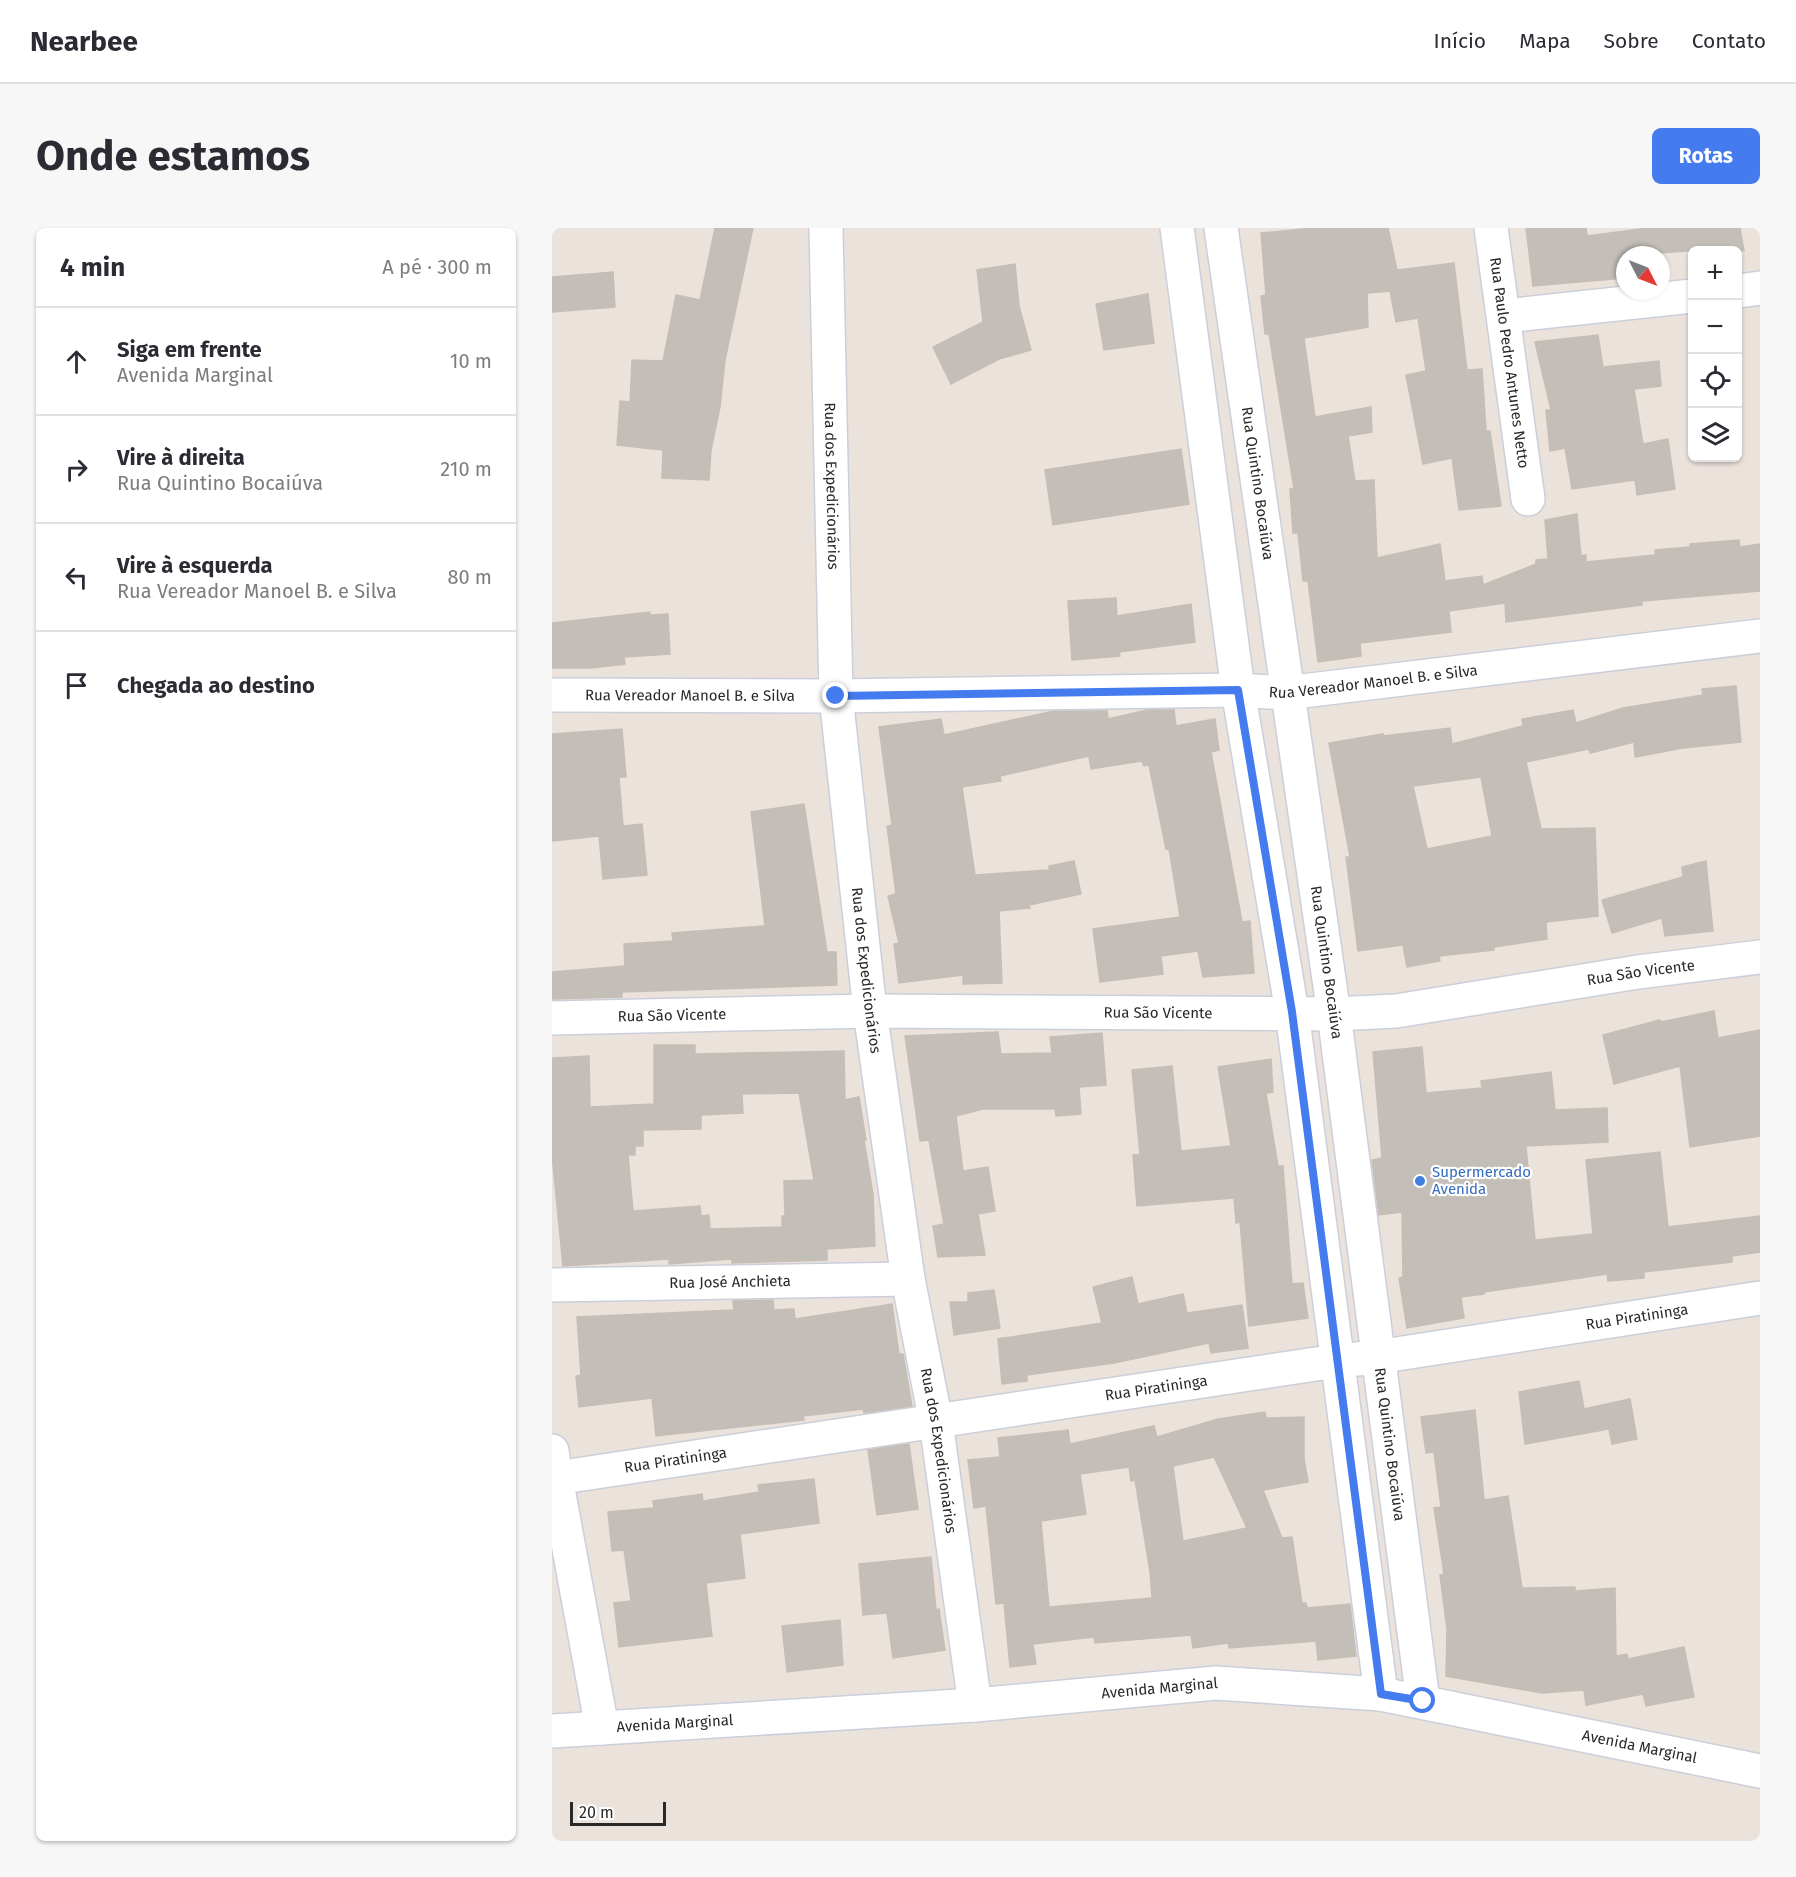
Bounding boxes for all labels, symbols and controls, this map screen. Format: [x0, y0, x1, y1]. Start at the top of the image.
text: Nearbee [30, 25, 138, 58]
text: Início [1433, 28, 1486, 54]
text: Mapa [1519, 28, 1571, 54]
text: Sobre [1604, 28, 1659, 54]
text: Contato [1692, 28, 1766, 54]
button: Rotas [1652, 128, 1760, 184]
text: Onde estamos [36, 131, 310, 181]
north arrow [1616, 246, 1670, 300]
map controls [1688, 246, 1742, 462]
button: + [1688, 246, 1742, 300]
text: 4 min [60, 252, 125, 283]
text: A pé · 300 m [382, 255, 492, 279]
street label: Rua Paulo Pedro Antunes Netto [1486, 256, 1533, 469]
button: − [1688, 300, 1742, 354]
text: Siga em frente [117, 336, 262, 363]
icon: ahead [60, 345, 93, 378]
text: 10 m [450, 349, 492, 373]
button: locate [1688, 354, 1742, 408]
text: Avenida Marginal [117, 363, 273, 387]
street label: Rua dos Expedicionários [821, 402, 842, 570]
street label: Rua Quintino Bocaiúva [1238, 406, 1278, 561]
button: layers [1688, 408, 1742, 462]
text: Vire à direita [117, 444, 245, 471]
icon: right [60, 453, 93, 486]
text: 210 m [440, 457, 492, 481]
text: Rua Quintino Bocaiúva [117, 471, 323, 495]
text: Vire à esquerda [117, 552, 273, 579]
icon: left [60, 561, 93, 594]
text: 80 m [447, 565, 492, 589]
text: Rua Vereador Manoel B. e Silva [117, 579, 397, 603]
street label: Rua Vereador Manoel B. e Silva [1268, 661, 1479, 702]
icon: arrive [60, 669, 93, 702]
text: Chegada ao destino [117, 672, 315, 699]
route end [822, 682, 848, 708]
street label: Rua Vereador Manoel B. e Silva [585, 686, 795, 705]
street label: Rua Quintino Bocaiúva [1307, 885, 1346, 1040]
street label: Rua dos Expedicionários [848, 886, 885, 1055]
street label: Rua São Vicente [1585, 956, 1696, 989]
street label: Rua São Vicente [1103, 1004, 1212, 1022]
street label: Rua São Vicente [617, 1005, 727, 1026]
place label: Supermercado Avenida [1432, 1163, 1531, 1198]
marker: Supermercado Avenida [1413, 1174, 1427, 1188]
street label: Rua José Anchieta [669, 1272, 791, 1292]
street label: Rua Piratininga [1584, 1300, 1689, 1334]
street label: Rua dos Expedicionários [917, 1366, 960, 1535]
street label: Rua Quintino Bocaiúva [1371, 1366, 1409, 1522]
street label: Rua Piratininga [1104, 1371, 1209, 1405]
street label: Rua Piratininga [623, 1444, 728, 1477]
street label: Avenida Marginal [1100, 1674, 1219, 1702]
route start [1409, 1687, 1435, 1713]
street label: Avenida Marginal [616, 1711, 734, 1736]
street label: Avenida Marginal [1580, 1726, 1699, 1767]
scale bar [570, 1799, 666, 1826]
text: 20 m [579, 1803, 614, 1822]

